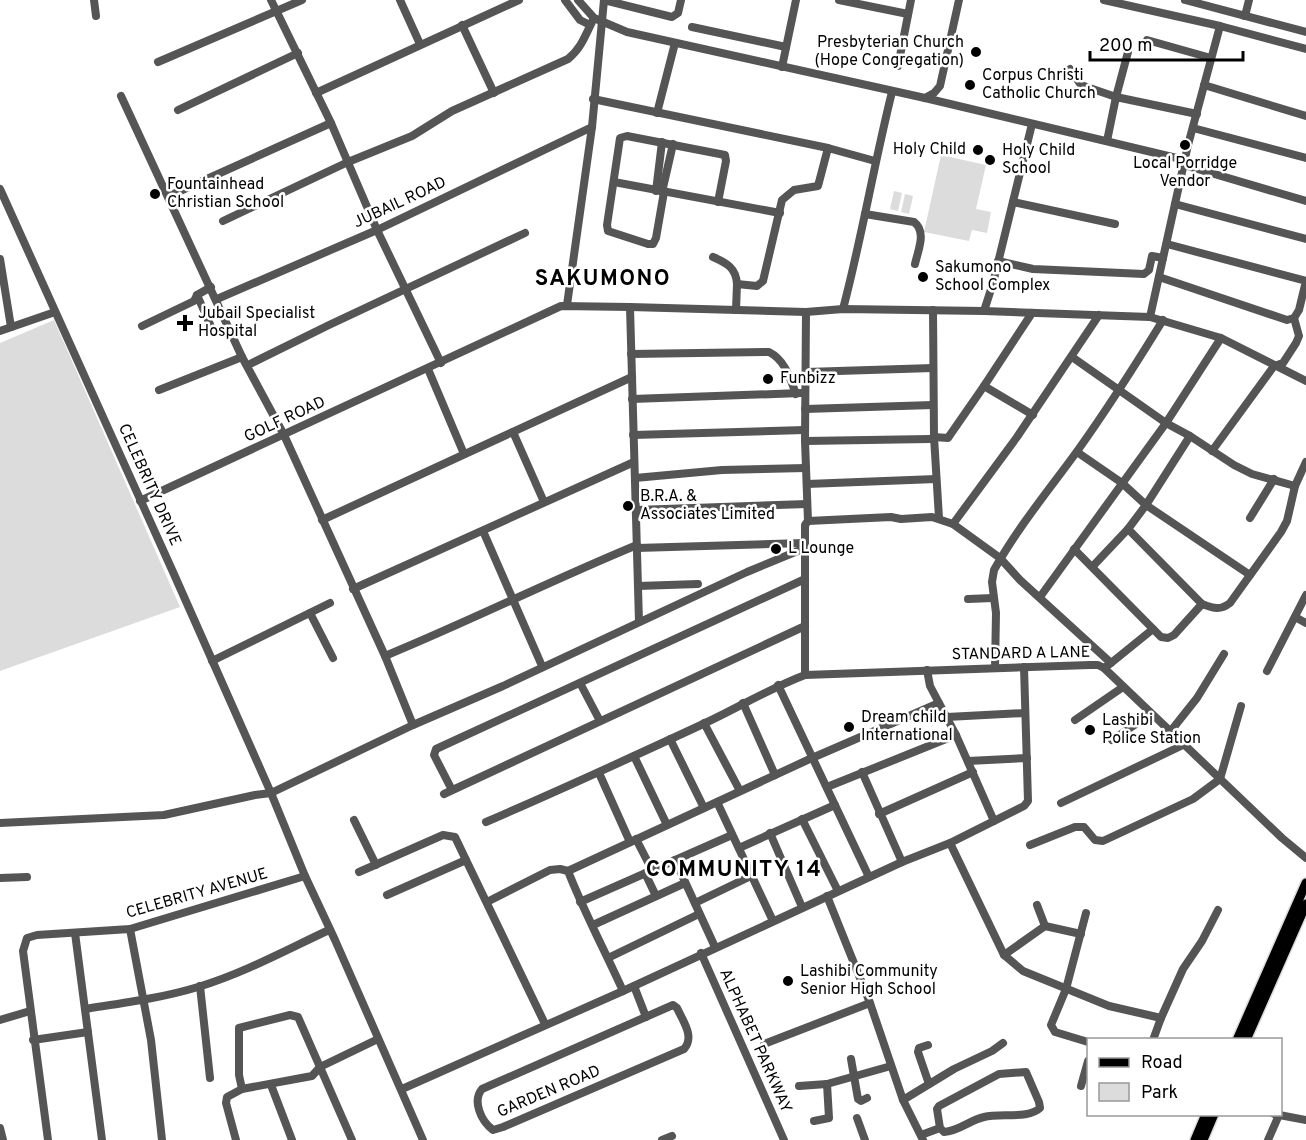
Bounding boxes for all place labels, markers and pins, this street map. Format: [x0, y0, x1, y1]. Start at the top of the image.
place label: Presbyterian Church (Hope Congregation) [814, 33, 964, 71]
marker: Presbyterian Church (Hope Congregation) [969, 45, 983, 59]
place label: Corpus Christi Catholic Church [982, 66, 1096, 104]
marker: Corpus Christi Catholic Church [963, 78, 977, 92]
marker: Local Porridge Vendor [1178, 138, 1192, 152]
place label: Holy Child [893, 140, 966, 160]
place label: Holy Child School [1002, 141, 1075, 179]
marker: Holy Child [971, 143, 985, 157]
marker: Holy Child School [983, 153, 997, 167]
place label: Local Porridge Vendor [1133, 154, 1237, 192]
place label: Fountainhead Christian School [167, 175, 284, 213]
marker: Fountainhead Christian School [148, 187, 162, 201]
place label: Sakumono School Complex [935, 258, 1050, 296]
marker: Sakumono School Complex [916, 270, 930, 284]
place label: Jubail Specialist Hospital [198, 304, 315, 342]
marker: Jubail Specialist Hospital [176, 314, 194, 332]
place label: Funbizz [780, 369, 836, 389]
marker: Funbizz [761, 372, 775, 386]
place label: B.R.A. & Associates Limited [640, 487, 775, 525]
marker: B.R.A. & Associates Limited [621, 499, 635, 513]
place label: L Lounge [788, 539, 854, 559]
marker: L Lounge [769, 542, 783, 556]
place label: Dream child International [861, 708, 953, 746]
place label: Lashibi Police Station [1102, 711, 1201, 749]
marker: Dream child International [842, 720, 856, 734]
marker: Lashibi Police Station [1083, 723, 1097, 737]
place label: Lashibi Community Senior High School [800, 962, 938, 1000]
marker: Lashibi Community Senior High School [781, 974, 795, 988]

